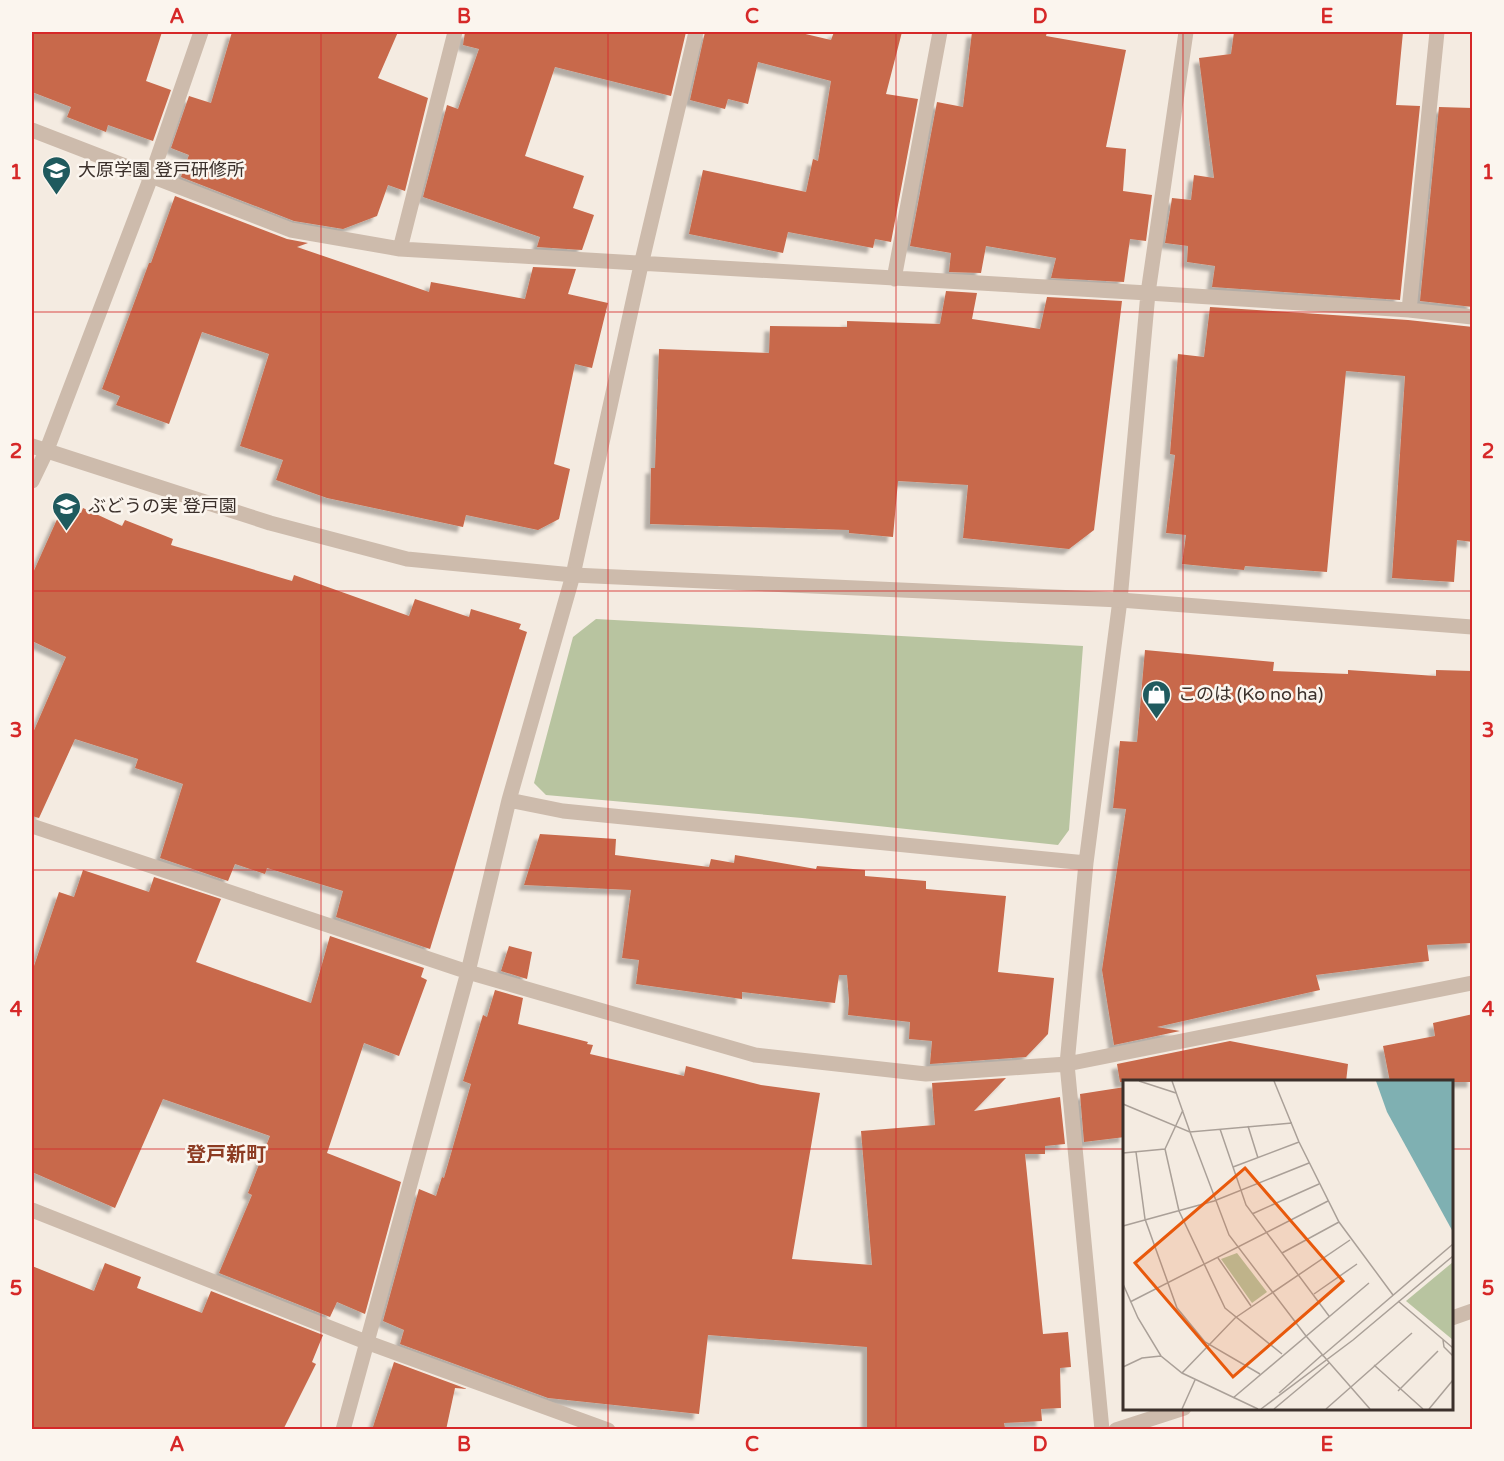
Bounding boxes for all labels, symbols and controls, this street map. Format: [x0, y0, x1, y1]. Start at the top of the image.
text: A [170, 5, 185, 29]
text: B [457, 5, 471, 29]
text: C [745, 5, 759, 29]
text: D [1032, 5, 1048, 29]
text: E [1321, 5, 1334, 29]
school or university icon: 大原学園 登戸研修所 [41, 154, 73, 196]
place label: 大原学園 登戸研修所 [78, 159, 245, 181]
text: 1 [10, 161, 22, 185]
text: 1 [1482, 161, 1494, 185]
text: 2 [10, 440, 22, 464]
text: 2 [1482, 440, 1494, 464]
school or university icon: ぶどうの実 登戸園 [51, 490, 83, 532]
place label: ぶどうの実 登戸園 [88, 495, 237, 517]
shop icon: このは (Ko no ha) [1141, 678, 1173, 720]
place label: このは (Ko no ha) [1178, 683, 1323, 705]
text: 3 [10, 719, 22, 743]
text: 3 [1482, 719, 1494, 743]
text: 4 [10, 998, 23, 1022]
text: 4 [1482, 998, 1495, 1022]
inset map [1123, 1080, 1453, 1410]
district label: 登戸新町 [186, 1143, 266, 1167]
text: 5 [10, 1277, 22, 1301]
text: 5 [1482, 1277, 1494, 1301]
text: A [170, 1433, 185, 1457]
text: B [457, 1433, 471, 1457]
text: C [745, 1433, 759, 1457]
text: D [1032, 1433, 1048, 1457]
text: E [1321, 1433, 1334, 1457]

